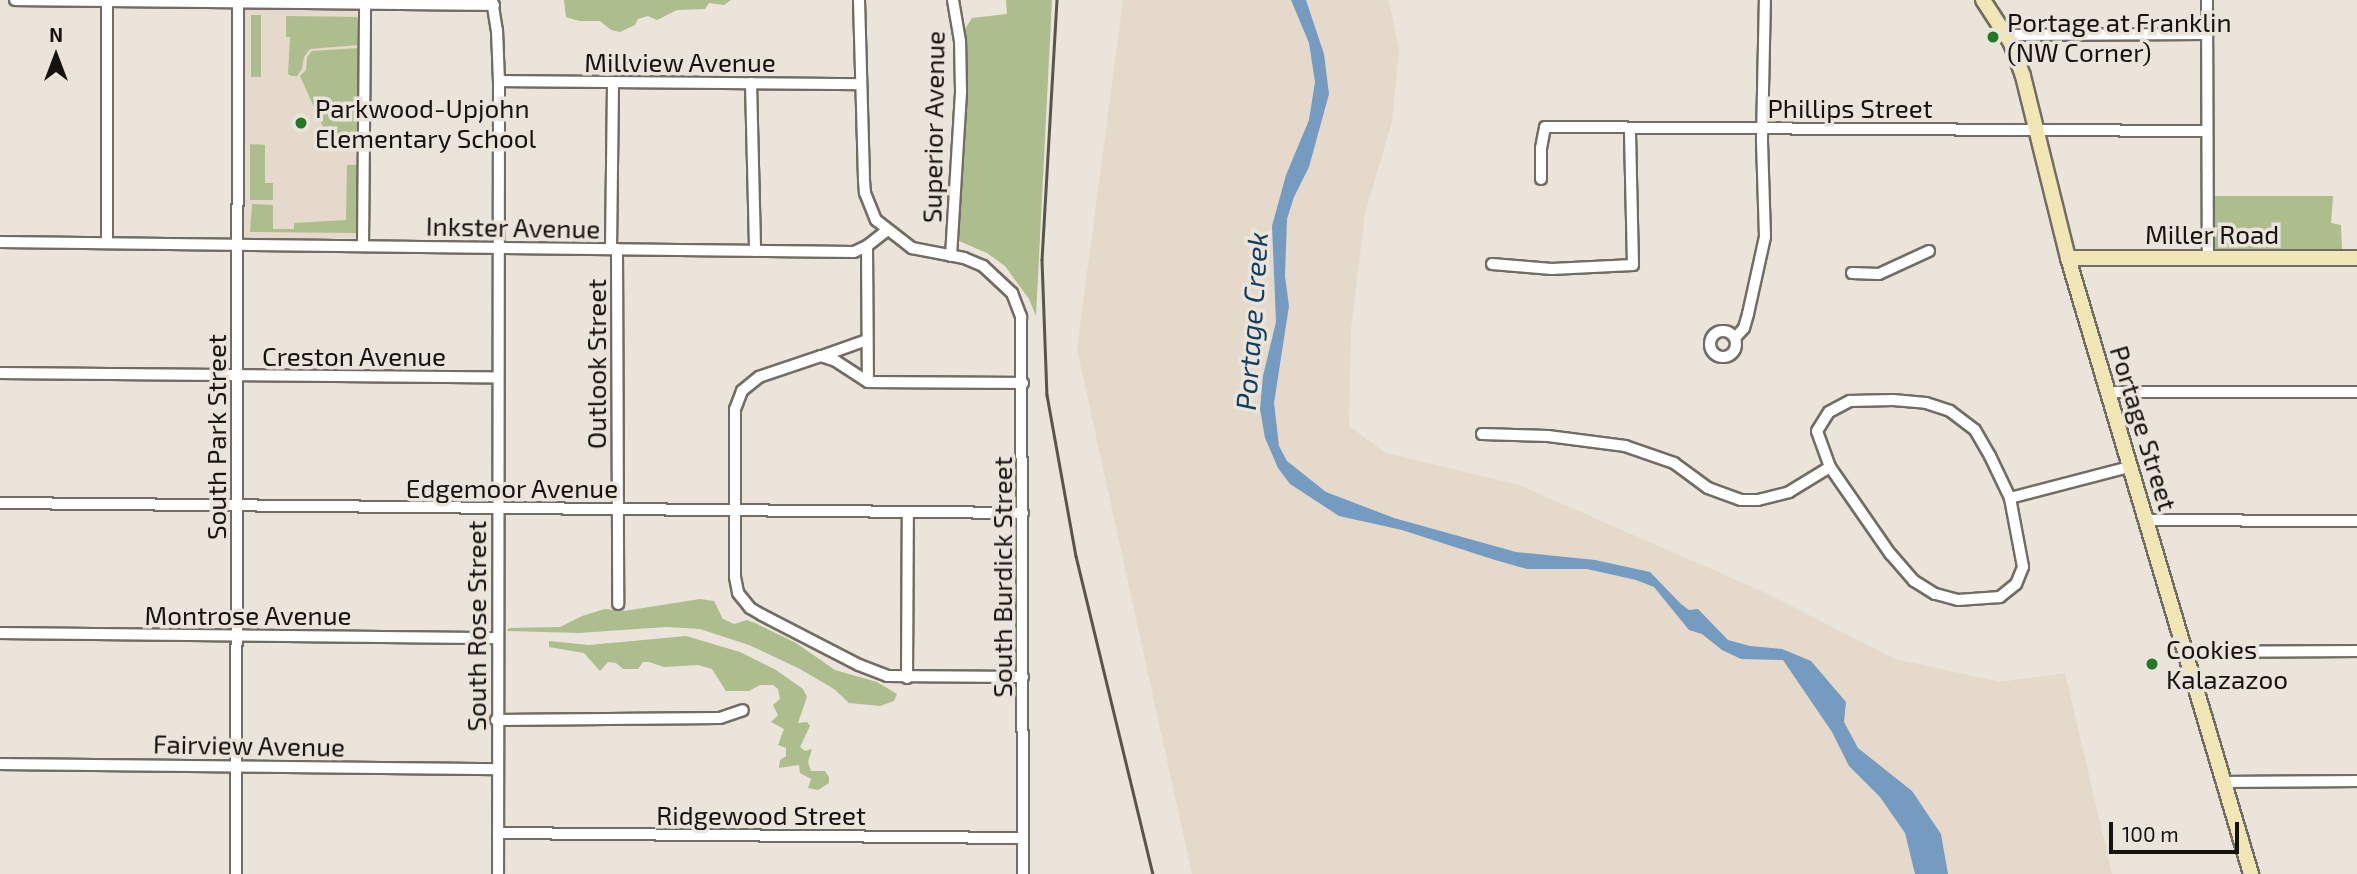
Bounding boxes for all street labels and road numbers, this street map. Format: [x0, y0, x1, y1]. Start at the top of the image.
street label: Superior Avenue [916, 30, 950, 224]
street label: Millview Avenue [584, 46, 776, 78]
street label: Phillips Street [1767, 92, 1933, 124]
street label: Inkster Avenue [425, 210, 601, 244]
street label: Miller Road [2145, 218, 2279, 250]
street label: Outlook Street [580, 279, 612, 449]
street label: South Park Street [200, 334, 232, 540]
street label: Creston Avenue [262, 340, 446, 372]
street label: Portage Street [2104, 342, 2184, 514]
street label: South Burdick Street [986, 456, 1018, 698]
street label: Edgemoor Avenue [405, 472, 619, 504]
street label: South Rose Street [460, 521, 492, 731]
street label: Montrose Avenue [144, 599, 352, 631]
street label: Fairview Avenue [152, 728, 346, 762]
street label: Ridgewood Street [656, 799, 866, 831]

